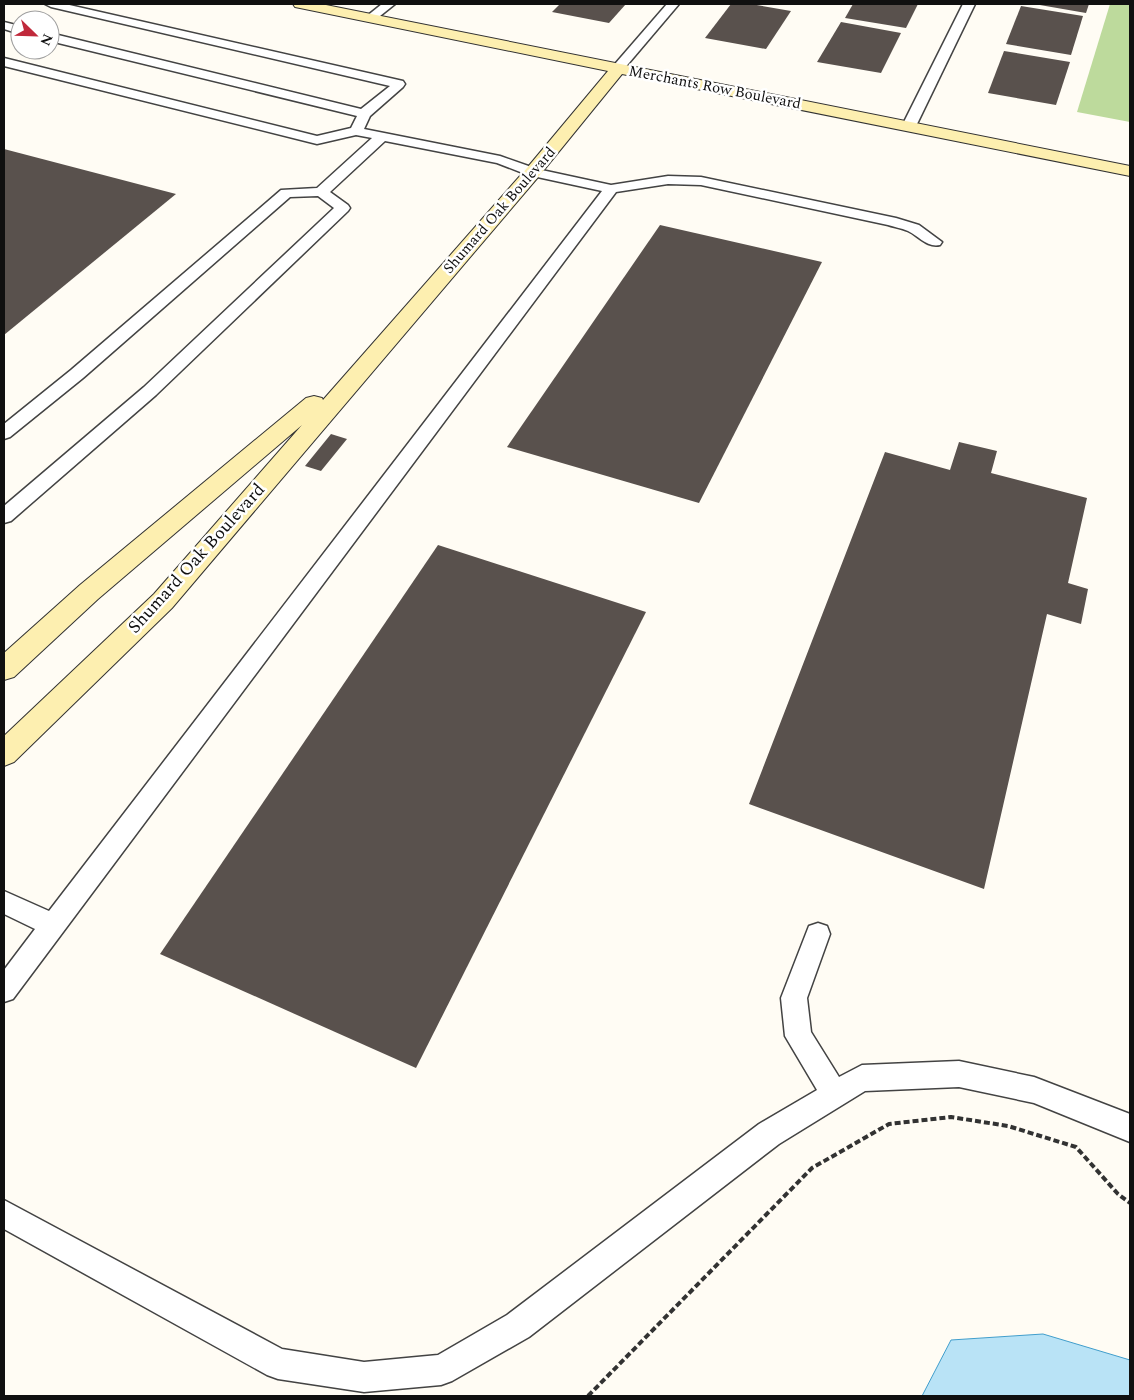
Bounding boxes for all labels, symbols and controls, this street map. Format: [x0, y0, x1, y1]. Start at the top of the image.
north arrow [10, 10, 60, 60]
text: N [35, 31, 58, 49]
street label: Merchants Row Boulevard [627, 59, 803, 115]
street label: Shumard Oak Boulevard [438, 142, 561, 279]
street label: Shumard Oak Boulevard [121, 477, 271, 640]

